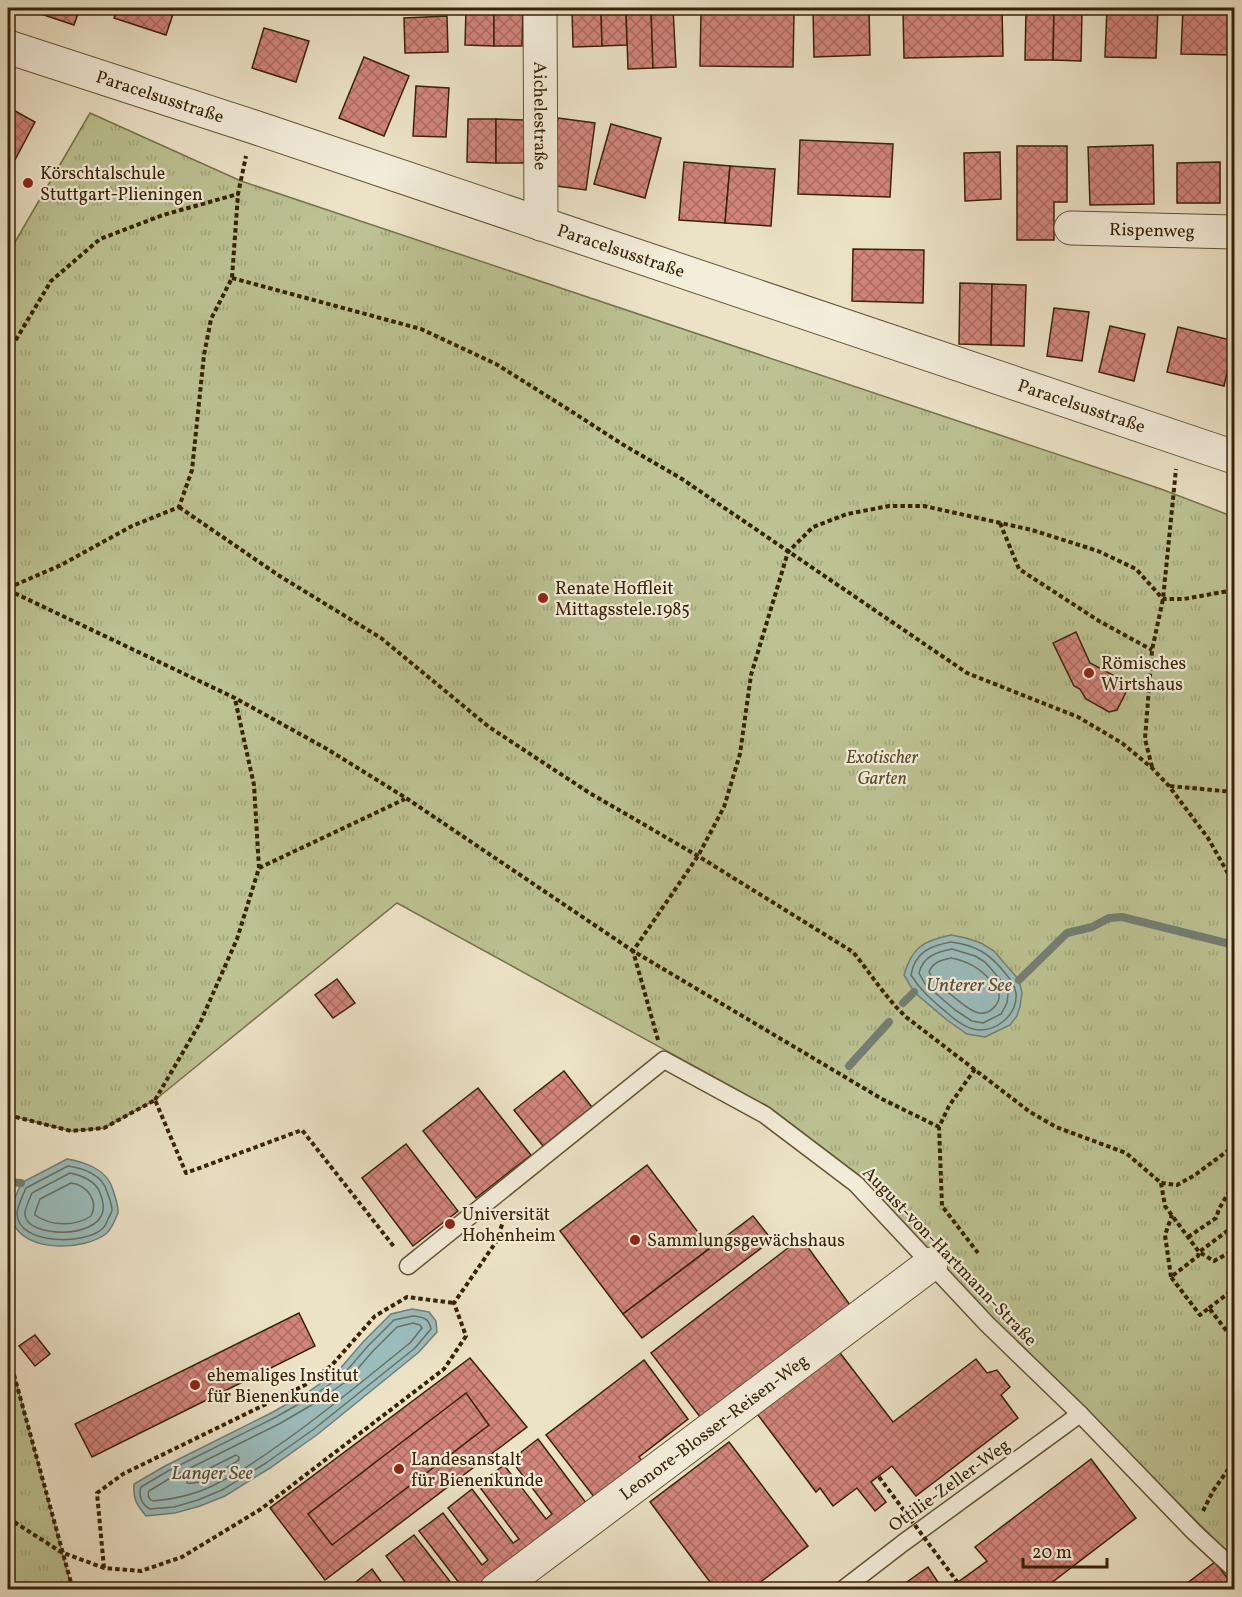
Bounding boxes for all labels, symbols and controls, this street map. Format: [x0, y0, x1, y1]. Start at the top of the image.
street label: Aichelestraße [526, 62, 552, 170]
street label: Paracelsusstraße [92, 65, 227, 130]
place label: Körschtalschule Stuttgart-Plieningen [40, 162, 203, 208]
marker: Körschtalschule Stuttgart-Plieningen [21, 176, 35, 190]
street label: Rispenweg [1109, 218, 1195, 245]
street label: Paracelsusstraße [553, 219, 688, 285]
street label: Paracelsusstraße [1014, 374, 1148, 440]
place label: Renate Hoffleit Mittagsstele.1985 [555, 577, 690, 623]
marker: Renate Hoffleit Mittagsstele.1985 [536, 591, 550, 605]
place label: Römisches Wirtshaus [1101, 652, 1186, 698]
marker: Römisches Wirtshaus [1082, 666, 1096, 680]
park label: Exotischer Garten [846, 746, 918, 792]
water label: Unterer See [926, 972, 1013, 1000]
street label: August-von-Hartmann-Straße [856, 1161, 1042, 1353]
place label: Universität Hohenheim [462, 1203, 556, 1249]
marker: Universität Hohenheim [443, 1217, 457, 1231]
place label: Sammlungsgewächshaus [647, 1229, 845, 1254]
marker: Sammlungsgewächshaus [628, 1233, 642, 1247]
street label: Leonore-Blosser-Reisen-Weg [615, 1349, 814, 1507]
place label: ehemaliges Institut für Bienenkunde [207, 1364, 359, 1410]
marker: ehemaliges Institut für Bienenkunde [188, 1378, 202, 1392]
street label: Ottilie-Zeller-Weg [884, 1434, 1016, 1539]
place label: Landesanstalt für Bienenkunde [411, 1448, 543, 1494]
water label: Langer See [171, 1460, 254, 1488]
marker: Landesanstalt für Bienenkunde [392, 1462, 406, 1476]
scale bar [1023, 1531, 1107, 1569]
text: 20 m [1032, 1541, 1072, 1566]

